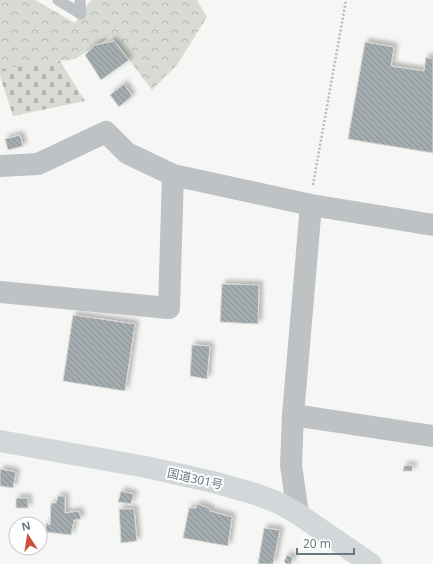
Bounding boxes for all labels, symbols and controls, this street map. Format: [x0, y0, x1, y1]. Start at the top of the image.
street label: 国道301号 [166, 464, 225, 493]
north arrow [8, 516, 48, 556]
text: N [20, 517, 32, 534]
scale bar [297, 530, 354, 556]
text: 20 m [303, 535, 331, 552]

